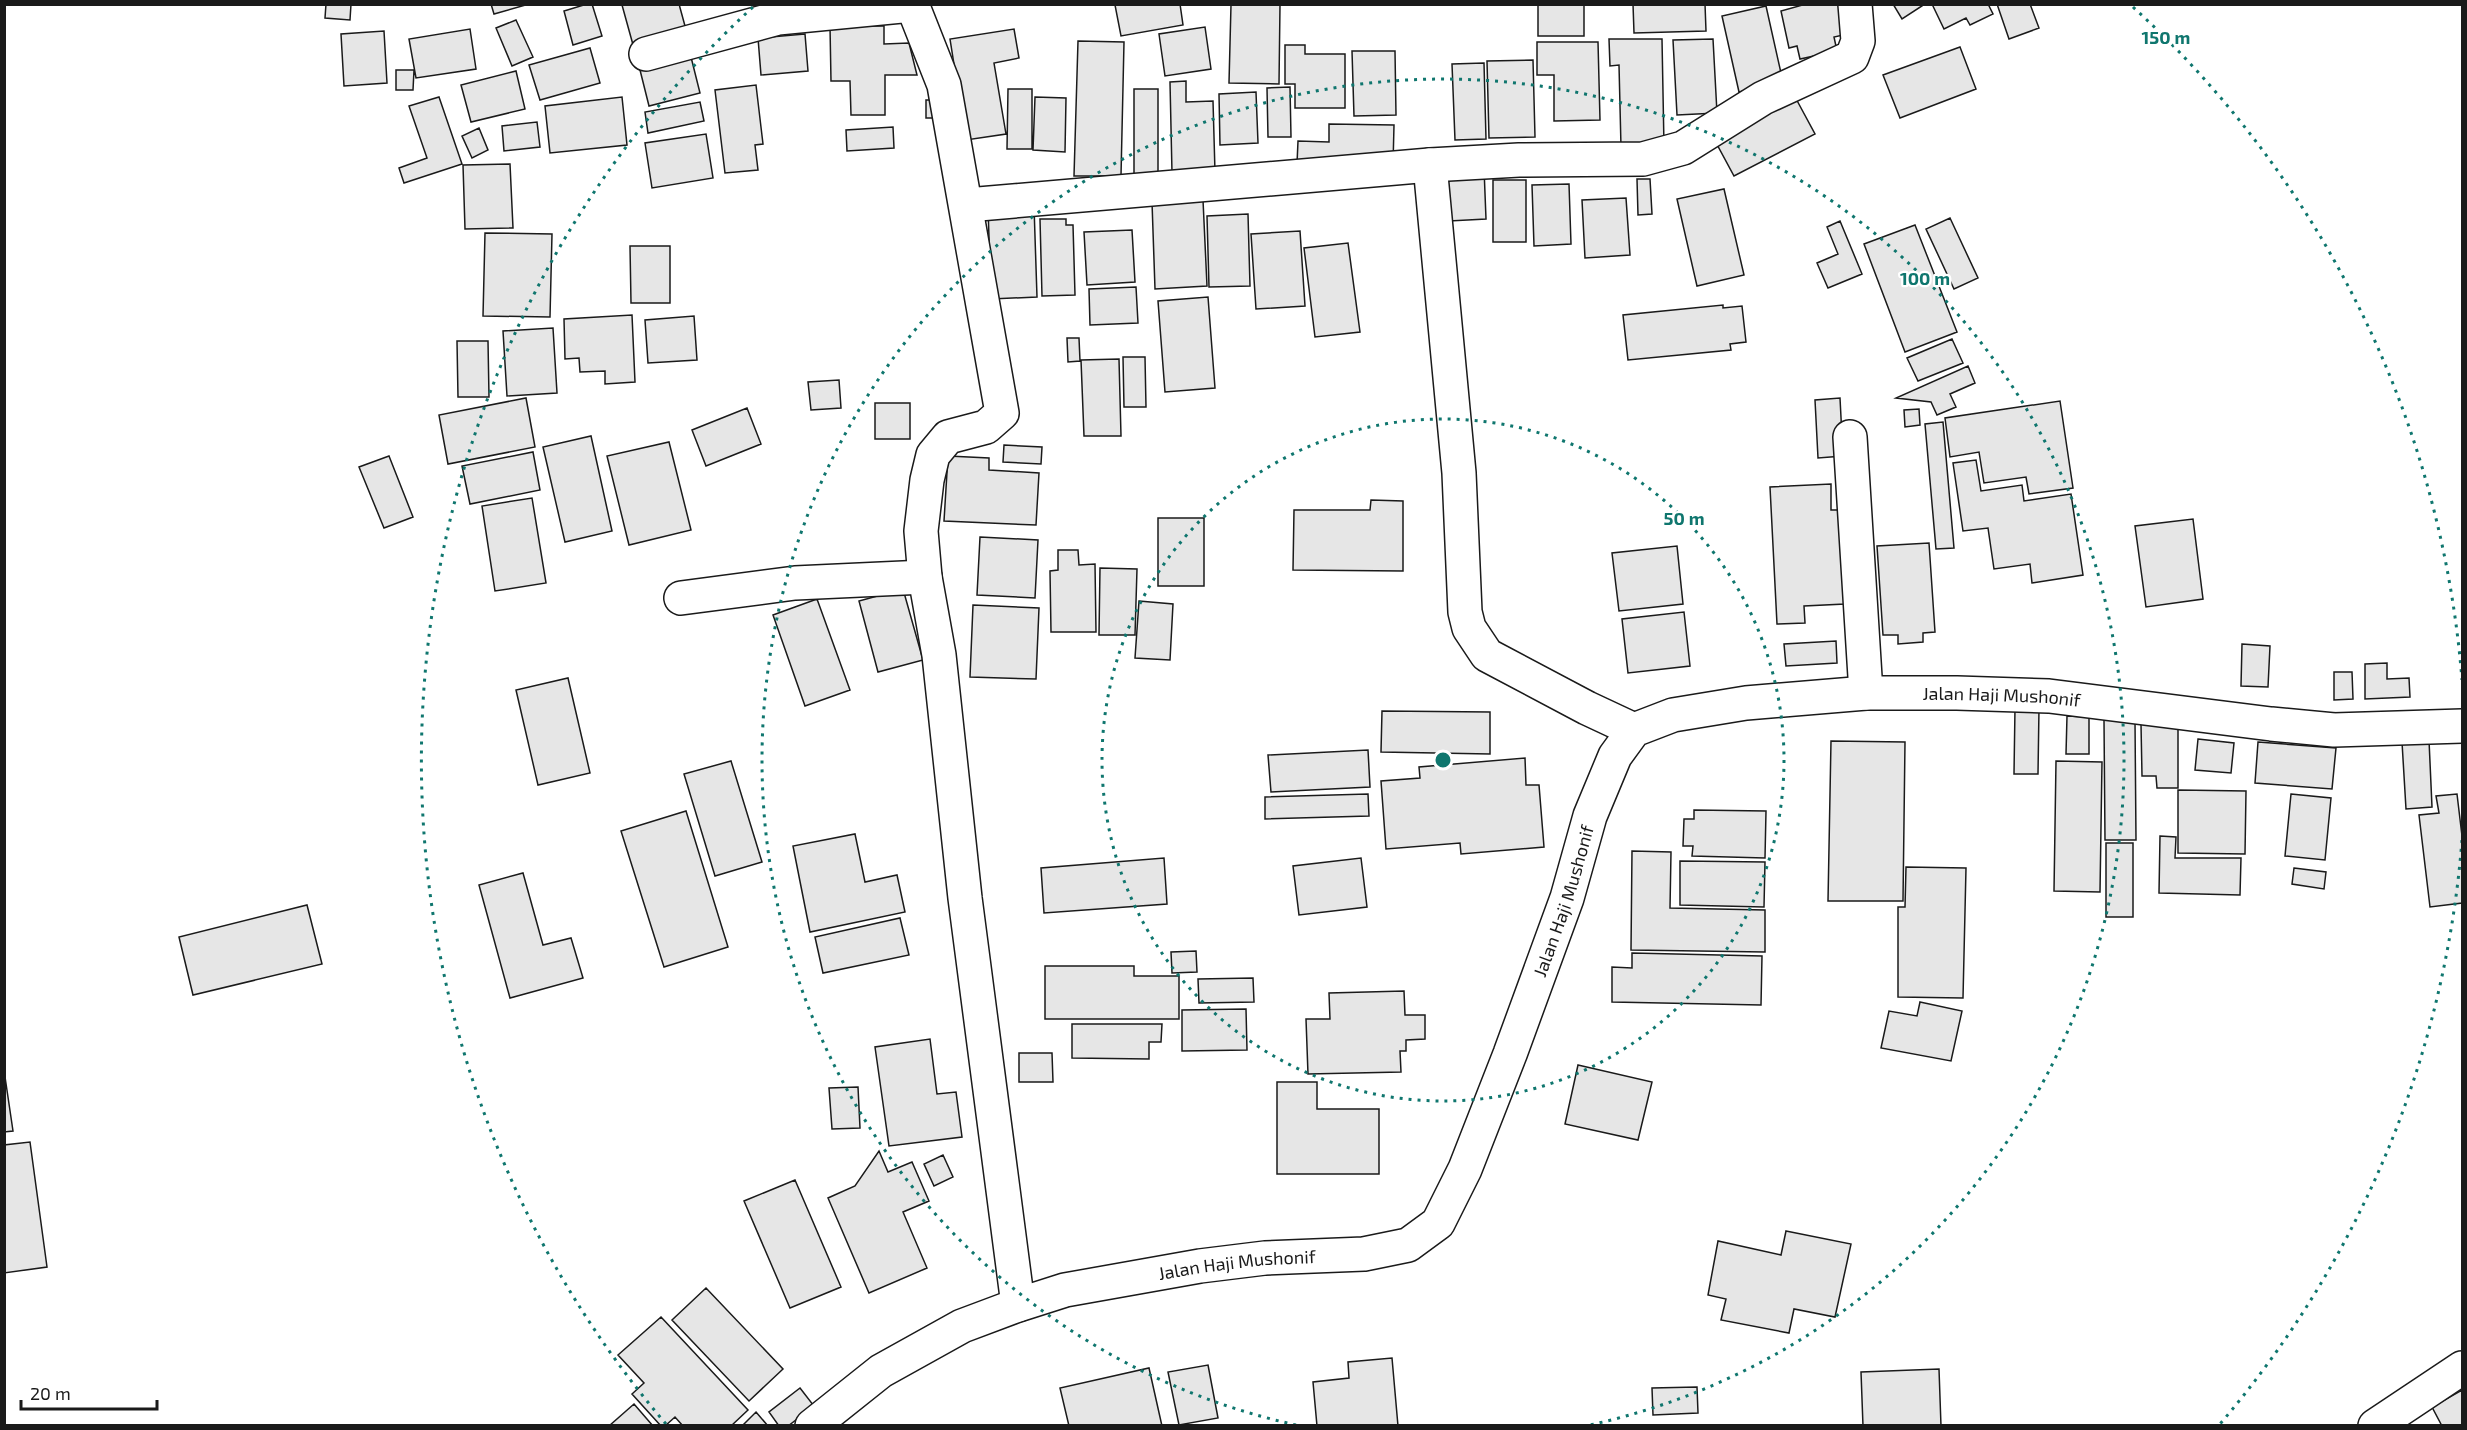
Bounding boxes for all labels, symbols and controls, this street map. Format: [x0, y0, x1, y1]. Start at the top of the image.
text: 150 m [2142, 26, 2190, 48]
text: 100 m [1900, 267, 1950, 289]
text: 50 m [1663, 507, 1705, 529]
street label: Jalan Haji Mushonif [1922, 682, 2083, 711]
centre of rings [1433, 750, 1453, 770]
street label: Jalan Haji Mushonif [1528, 821, 1598, 980]
street label: Jalan Haji Mushonif [1156, 1245, 1317, 1284]
scale bar [21, 1373, 158, 1411]
text: 20 m [30, 1382, 71, 1404]

